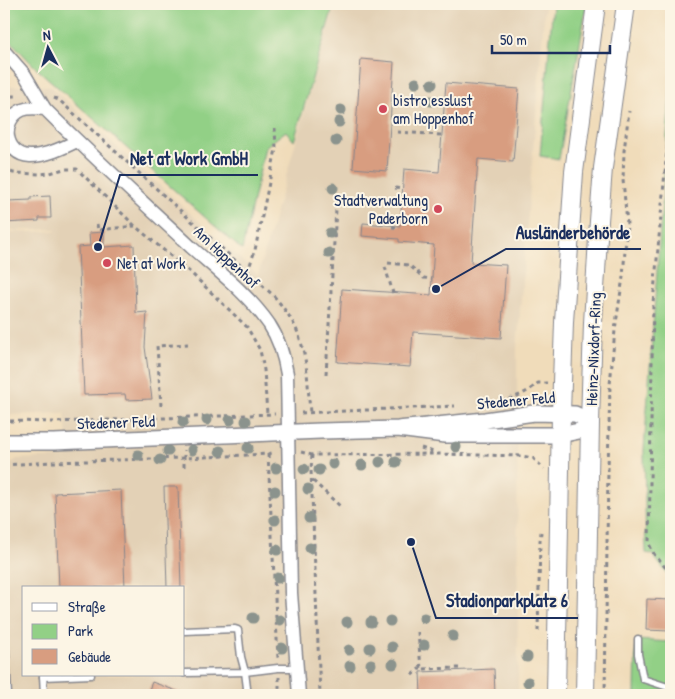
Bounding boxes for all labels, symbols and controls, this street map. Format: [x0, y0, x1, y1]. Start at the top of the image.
north arrow [22, 22, 72, 72]
scale bar [492, 22, 610, 54]
text: N [42, 25, 52, 44]
text: 50 m [500, 29, 527, 50]
place label: bistro esslust am Hoppenhof [393, 89, 474, 129]
marker: bistro esslust am Hoppenhof [377, 103, 389, 115]
callout: Net at Work GmbH [120, 142, 258, 175]
text: Net at Work GmbH [130, 146, 249, 171]
place label: Stadtverwaltung Paderborn [334, 189, 428, 229]
marker: Stadtverwaltung Paderborn [432, 203, 444, 215]
callout: Ausländerbehörde [506, 216, 641, 249]
text: Ausländerbehörde [516, 220, 631, 245]
street label: Am Hoppenhof [189, 221, 265, 293]
place label: Net at Work [117, 252, 186, 274]
marker: Net at Work [101, 257, 113, 269]
street label: Heinz-Nixdorf-Ring [580, 292, 606, 406]
street label: Stedener Feld [476, 386, 556, 414]
street label: Stedener Feld [77, 410, 155, 434]
callout: Stadionparkplatz 6 [436, 585, 578, 618]
legend [22, 586, 185, 676]
text: Stadionparkplatz 6 [446, 588, 568, 614]
text: Straße [68, 596, 106, 617]
text: Park [68, 620, 93, 641]
text: Gebäude [68, 646, 111, 667]

